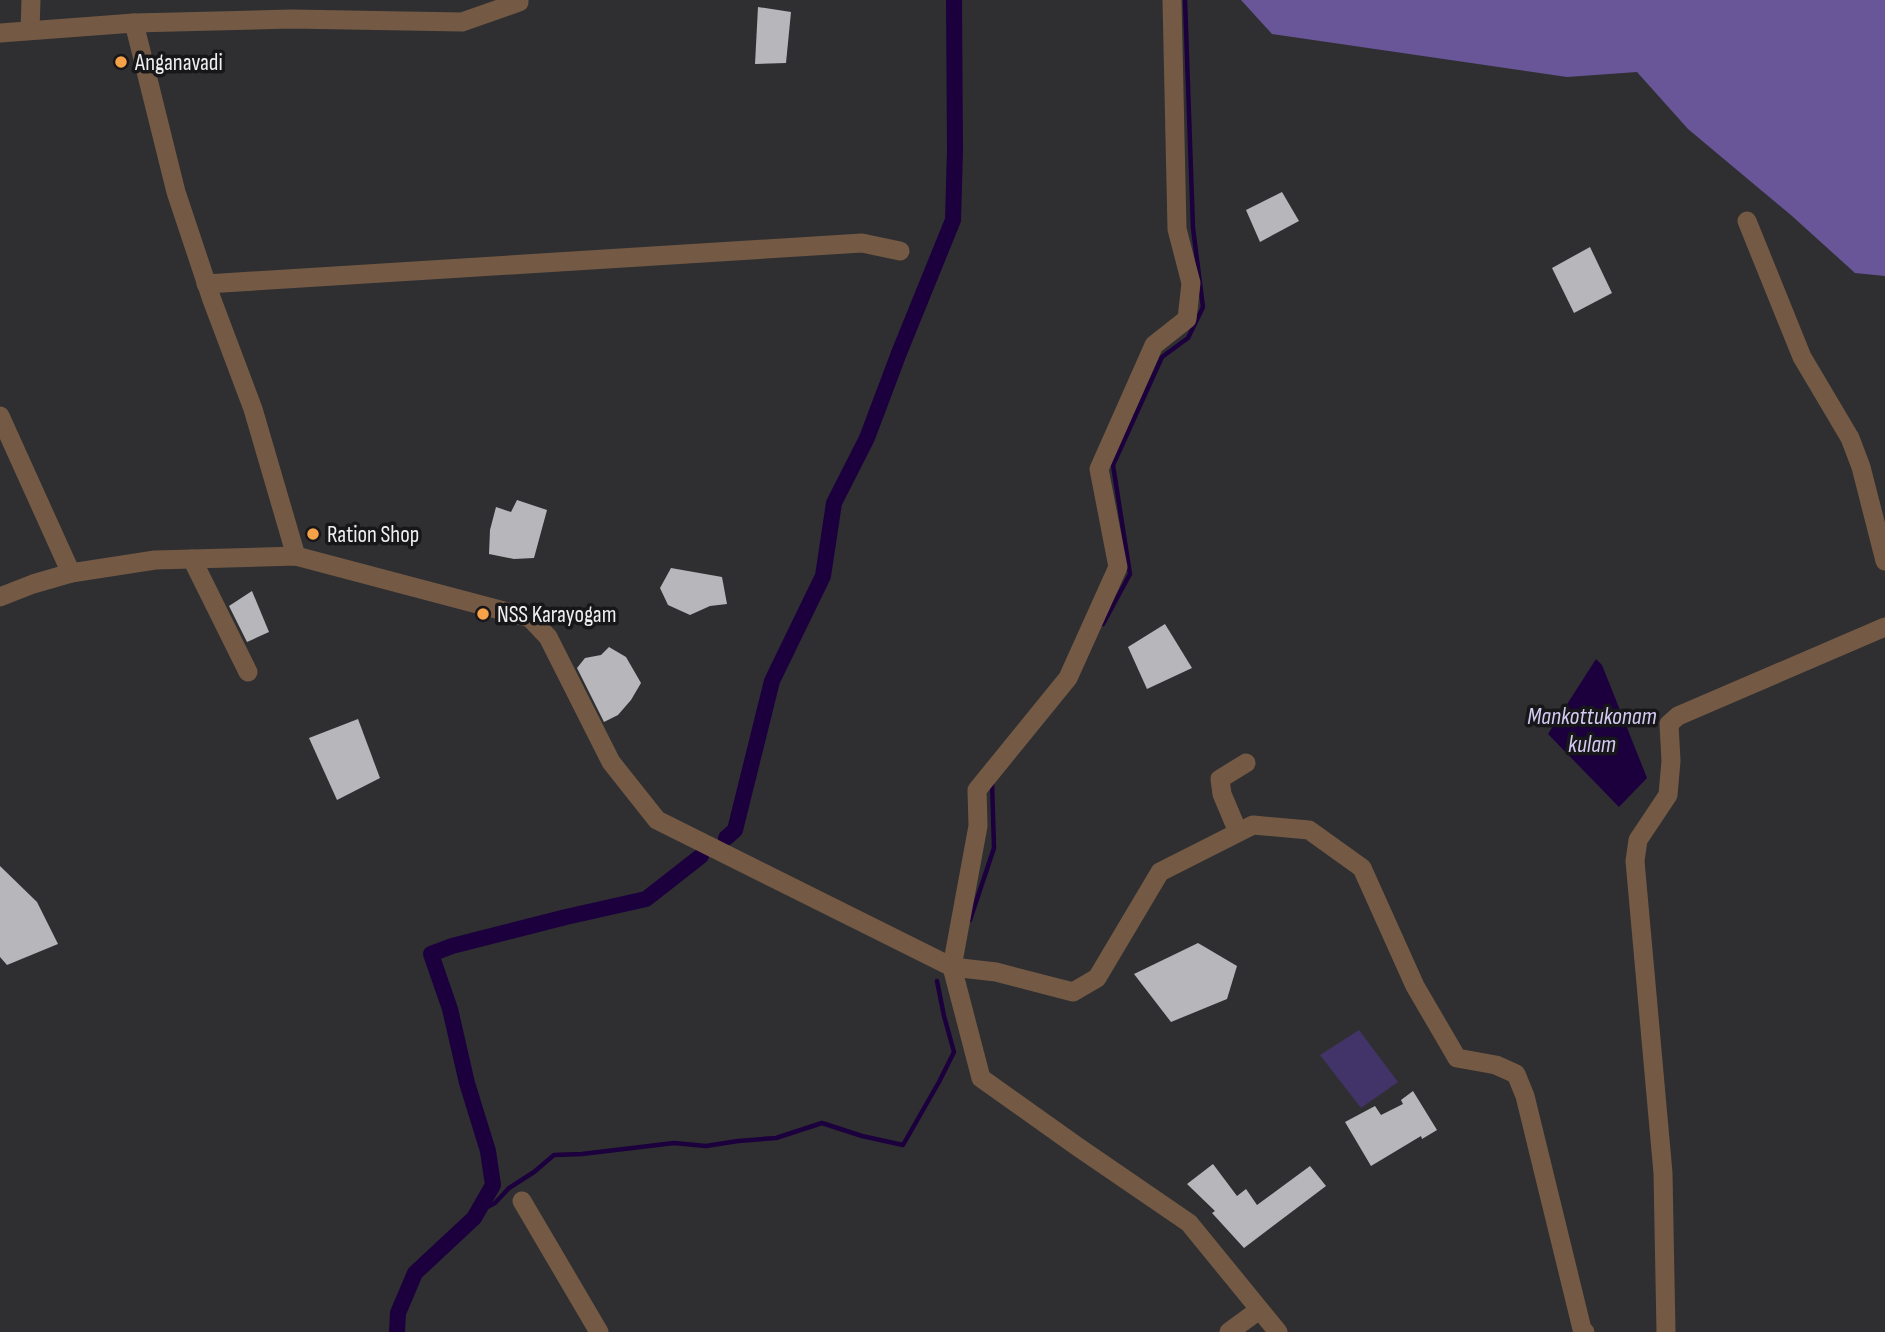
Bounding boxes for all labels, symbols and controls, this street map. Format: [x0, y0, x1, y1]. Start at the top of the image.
place label: Anganavadi [134, 49, 223, 77]
marker: Anganavadi [113, 54, 129, 70]
place label: Ration Shop [327, 521, 419, 549]
marker: Ration Shop [305, 526, 321, 542]
place label: NSS Karayogam [497, 601, 616, 629]
marker: NSS Karayogam [475, 606, 491, 622]
water label: Mankottukonam kulam [1527, 702, 1657, 759]

